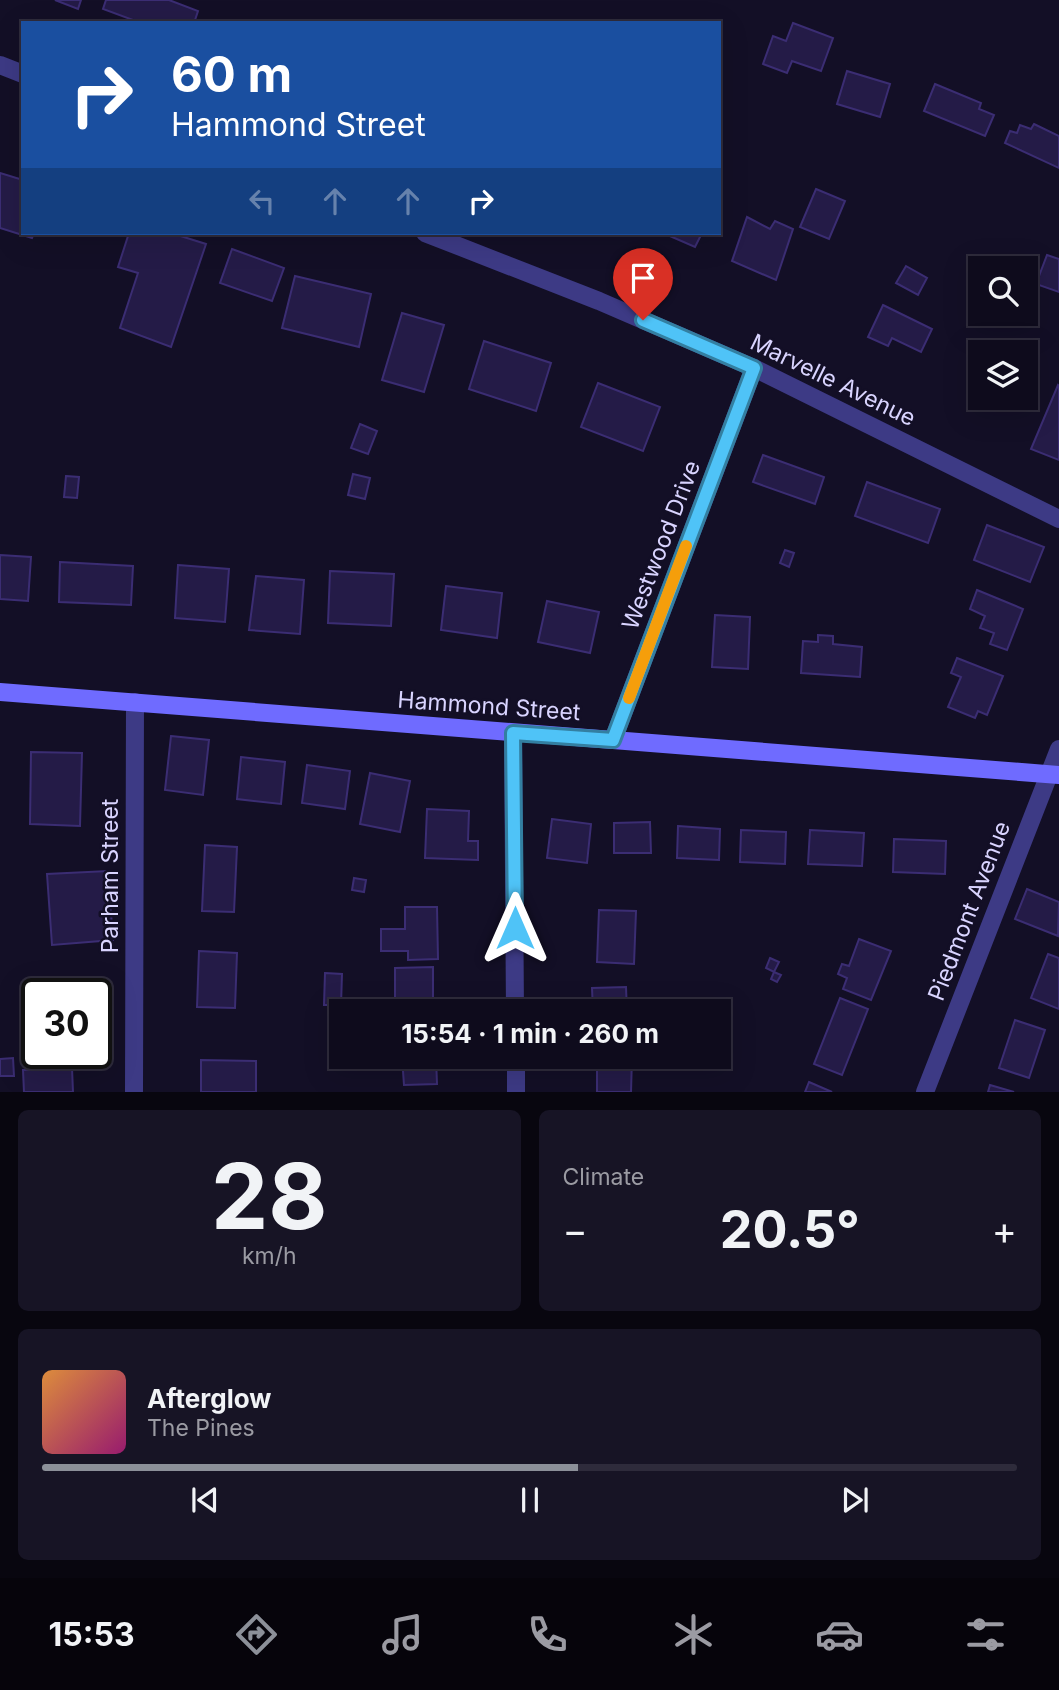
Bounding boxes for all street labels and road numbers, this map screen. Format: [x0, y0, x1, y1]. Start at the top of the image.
street label: Marvelle Avenue [746, 328, 920, 432]
street label: Westwood Drive [616, 457, 706, 633]
street label: Hammond Street [397, 686, 582, 726]
street label: Parham Street [96, 798, 124, 953]
street label: Piedmont Avenue [922, 817, 1016, 1005]

